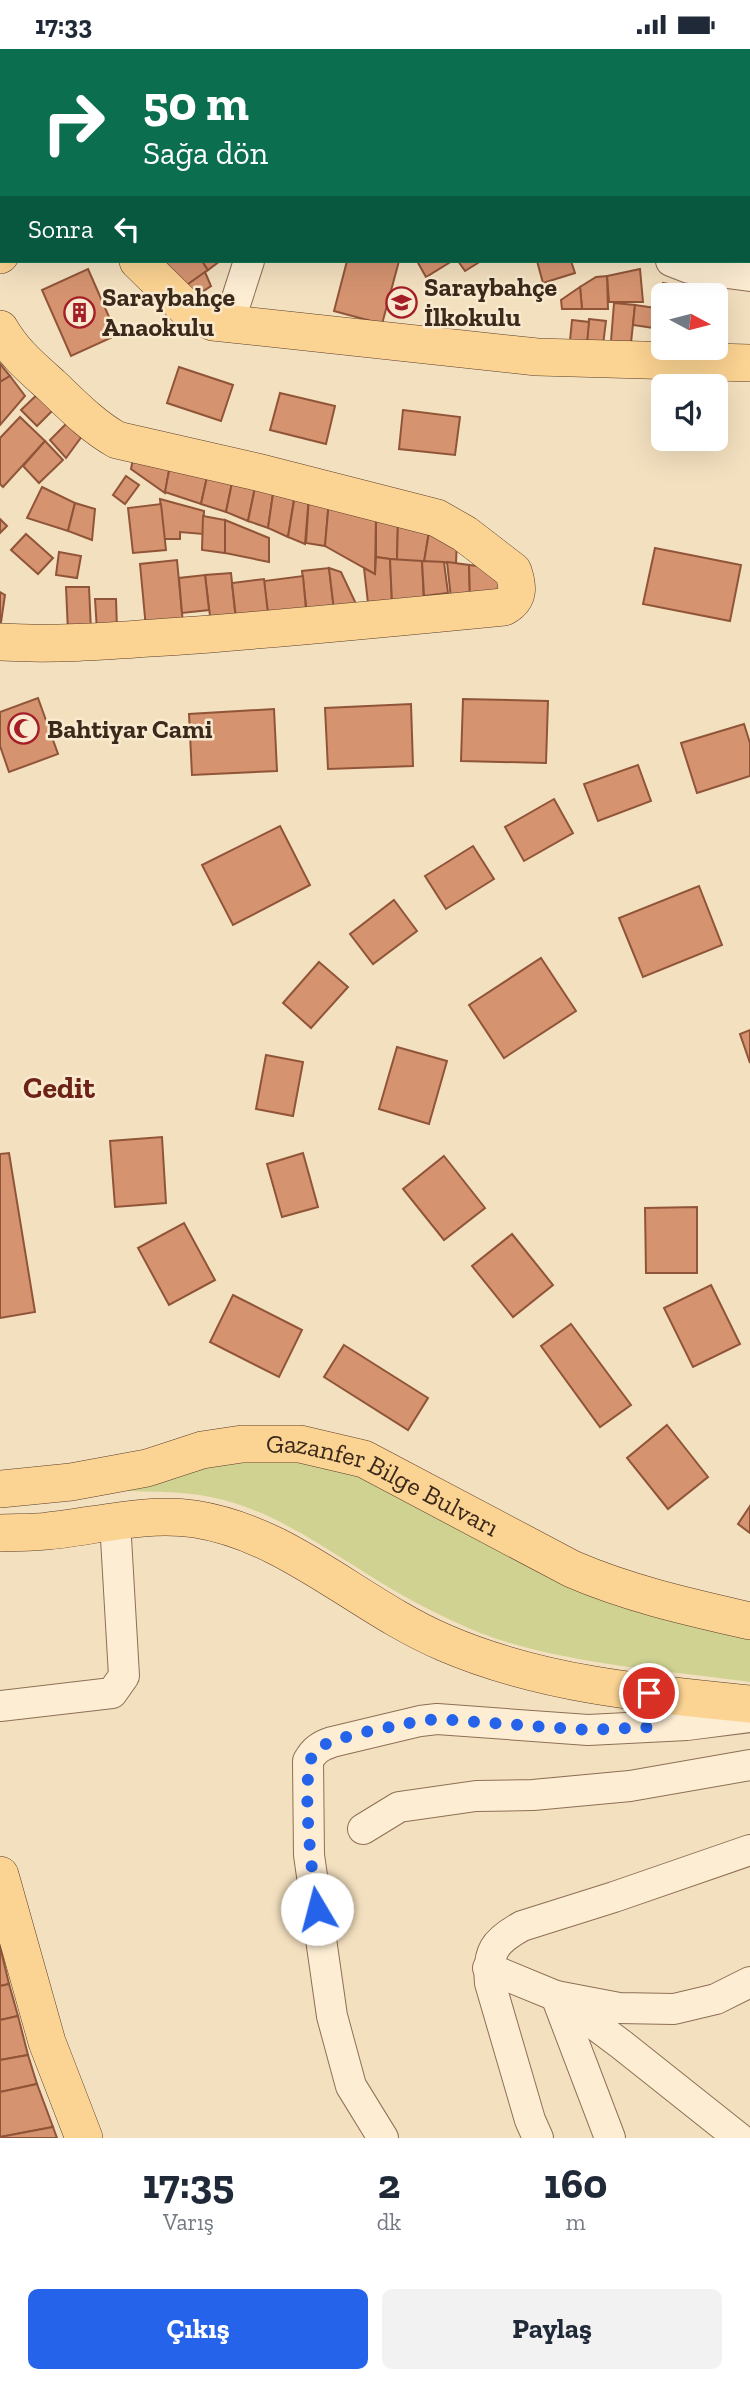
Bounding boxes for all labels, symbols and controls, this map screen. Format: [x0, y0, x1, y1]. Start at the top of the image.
text: 17:33 [35, 9, 92, 41]
text: 50 m [143, 74, 249, 133]
icon: right [28, 77, 119, 168]
text: Sağa dön [143, 134, 268, 172]
icon: left [108, 210, 146, 248]
text: Sonra [28, 213, 94, 245]
place label: Saraybahçe İlkokulu [424, 271, 557, 333]
place label: Saraybahçe Anaokulu [102, 281, 235, 343]
north arrow [651, 283, 728, 361]
map controls [651, 283, 728, 451]
school or university icon: Saraybahçe İlkokulu [384, 285, 418, 319]
building icon: Saraybahçe Anaokulu [62, 295, 96, 329]
button: sound [651, 374, 728, 451]
mosque icon: Bahtiyar Cami [7, 712, 41, 746]
place label: Bahtiyar Cami [47, 713, 213, 745]
district label: Cedit [23, 1070, 96, 1106]
street label: Gazanfer Bilge Bulvarı [266, 1428, 504, 1543]
pin [619, 1663, 679, 1723]
icon: arrive [630, 1674, 668, 1712]
position arrow [280, 1872, 354, 1946]
text: 17:35 [143, 2158, 234, 2209]
text: 2 [378, 2158, 400, 2209]
text: 160 [544, 2158, 607, 2209]
text: Varış [163, 2208, 214, 2236]
text: dk [377, 2208, 401, 2236]
text: m [566, 2208, 586, 2236]
button: Çıkış [28, 2289, 368, 2369]
button: Paylaş [382, 2289, 722, 2369]

